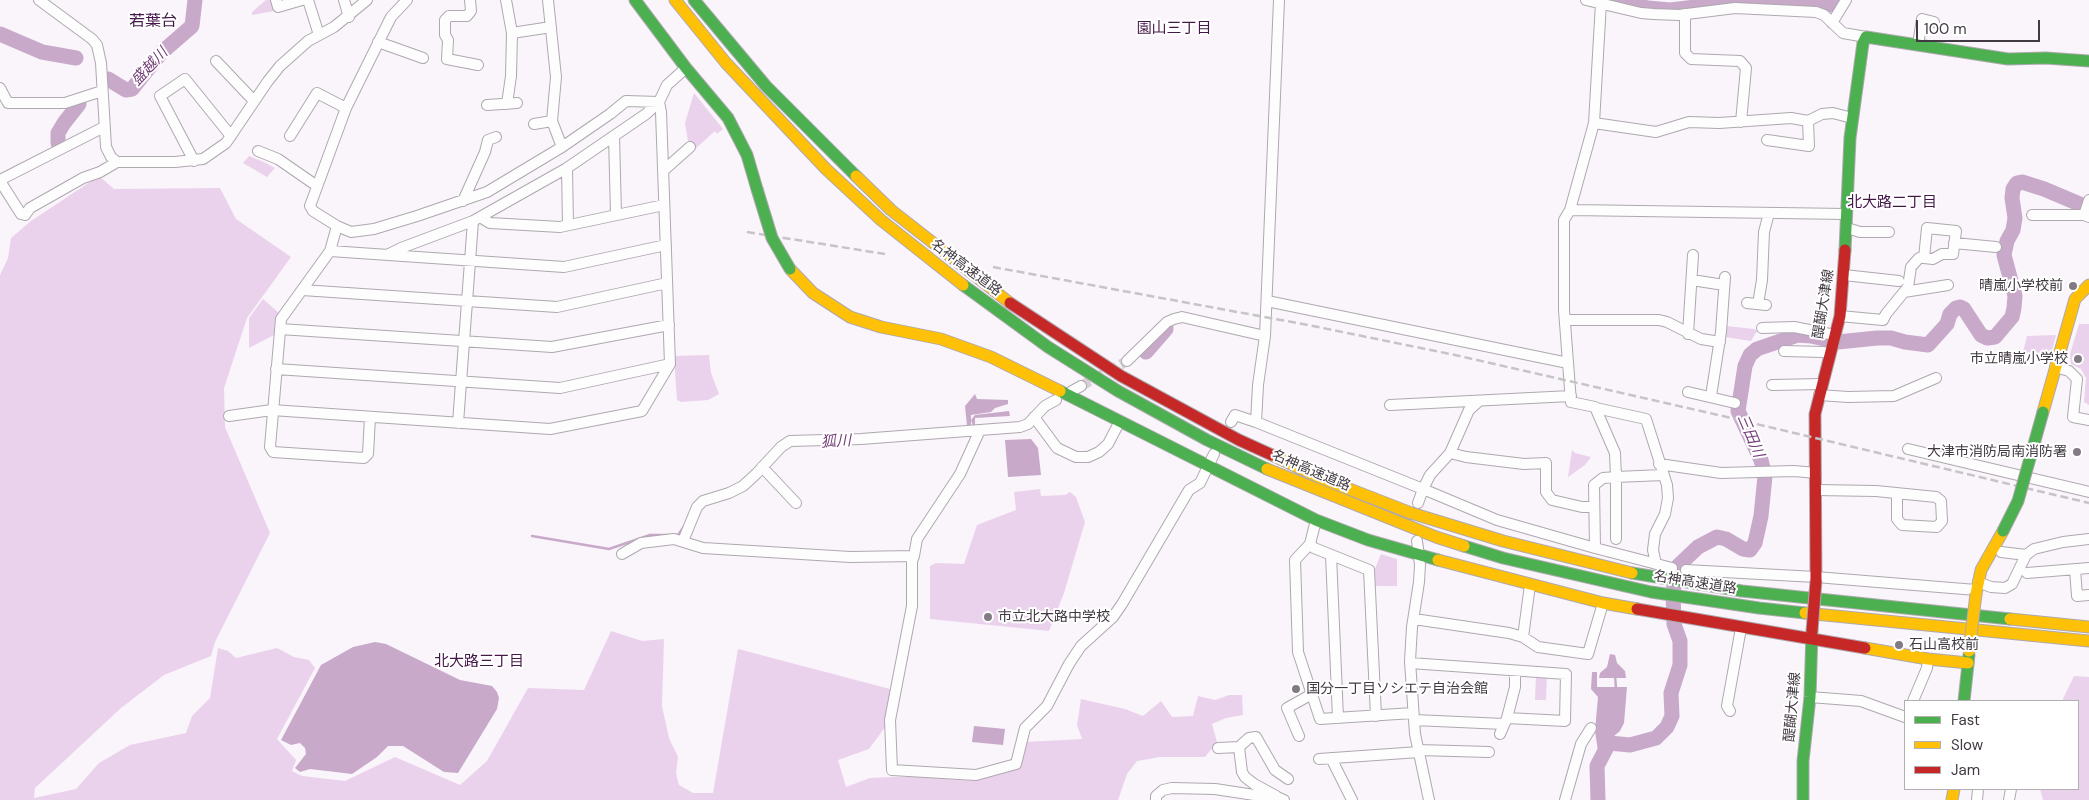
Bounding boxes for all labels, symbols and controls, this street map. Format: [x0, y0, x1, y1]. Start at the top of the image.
scale bar [1919, 10, 2043, 42]
district label: 若葉台 [129, 12, 177, 32]
text: 100 m [1924, 19, 1967, 39]
district label: 園山三丁目 [1137, 20, 1211, 38]
water label: 盛越川 [128, 44, 172, 90]
district label: 北大路二丁目 [1847, 194, 1937, 212]
street label: 名神高速道路 [927, 236, 1005, 300]
street label: 醍醐大津線 [1810, 268, 1838, 340]
place label: 晴嵐小学校前 [1979, 278, 2063, 294]
marker: 晴嵐小学校前 [2067, 280, 2079, 292]
place label: 市立晴嵐小学校 [1970, 351, 2068, 367]
marker: 市立晴嵐小学校 [2072, 353, 2084, 365]
water label: 三田川 [1733, 412, 1767, 460]
water label: 狐川 [821, 432, 851, 452]
place label: 大津市消防局南消防署 [1927, 444, 2067, 460]
marker: 大津市消防局南消防署 [2071, 446, 2083, 458]
street label: 名神高速道路 [1269, 447, 1353, 495]
street label: 名神高速道路 [1652, 568, 1738, 598]
place label: 市立北大路中学校 [998, 609, 1110, 625]
marker: 市立北大路中学校 [982, 611, 994, 623]
place label: 石山高校前 [1909, 637, 1979, 653]
marker: 石山高校前 [1893, 639, 1905, 651]
district label: 北大路三丁目 [434, 653, 524, 671]
street label: 醍醐大津線 [1782, 671, 1804, 743]
place label: 国分一丁目ソシエテ自治会館 [1306, 681, 1488, 697]
marker: 国分一丁目ソシエテ自治会館 [1290, 683, 1302, 695]
legend [1904, 700, 2079, 790]
text: Fast [1951, 710, 1980, 730]
text: Slow [1951, 735, 1983, 755]
text: Jam [1951, 760, 1980, 780]

